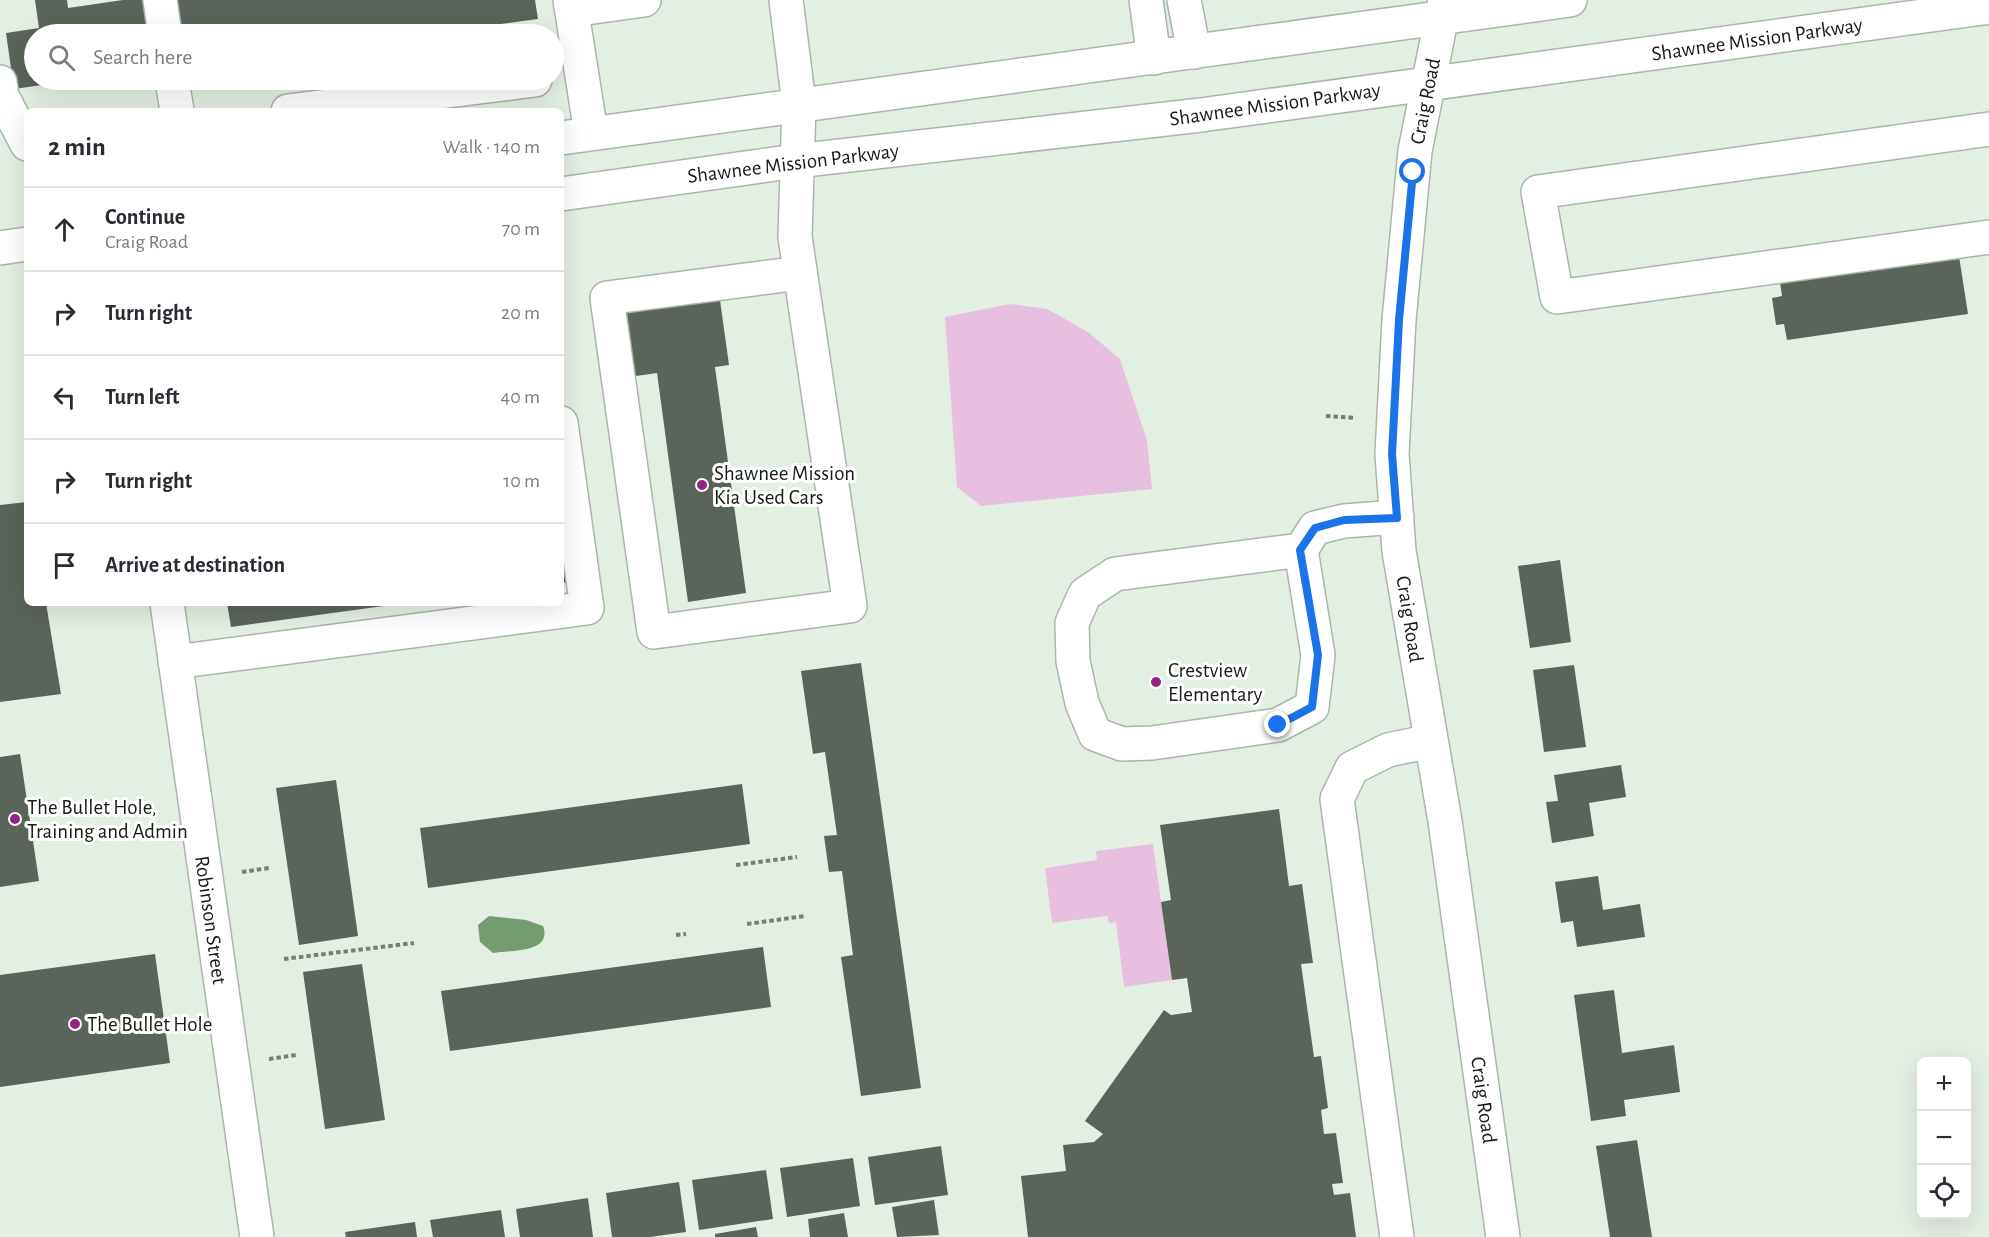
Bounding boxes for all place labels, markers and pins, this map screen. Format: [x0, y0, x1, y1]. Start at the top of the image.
place label: Shawnee Mission Kia Used Cars [714, 463, 855, 508]
marker: Shawnee Mission Kia Used Cars [695, 478, 709, 492]
place label: Crestview Elementary [1168, 660, 1263, 705]
marker: Crestview Elementary [1149, 675, 1163, 689]
place label: The Bullet Hole, Training and Admin [27, 797, 188, 842]
marker: The Bullet Hole, Training and Admin [8, 812, 22, 826]
place label: The Bullet Hole [87, 1014, 212, 1035]
marker: The Bullet Hole [68, 1017, 82, 1031]

